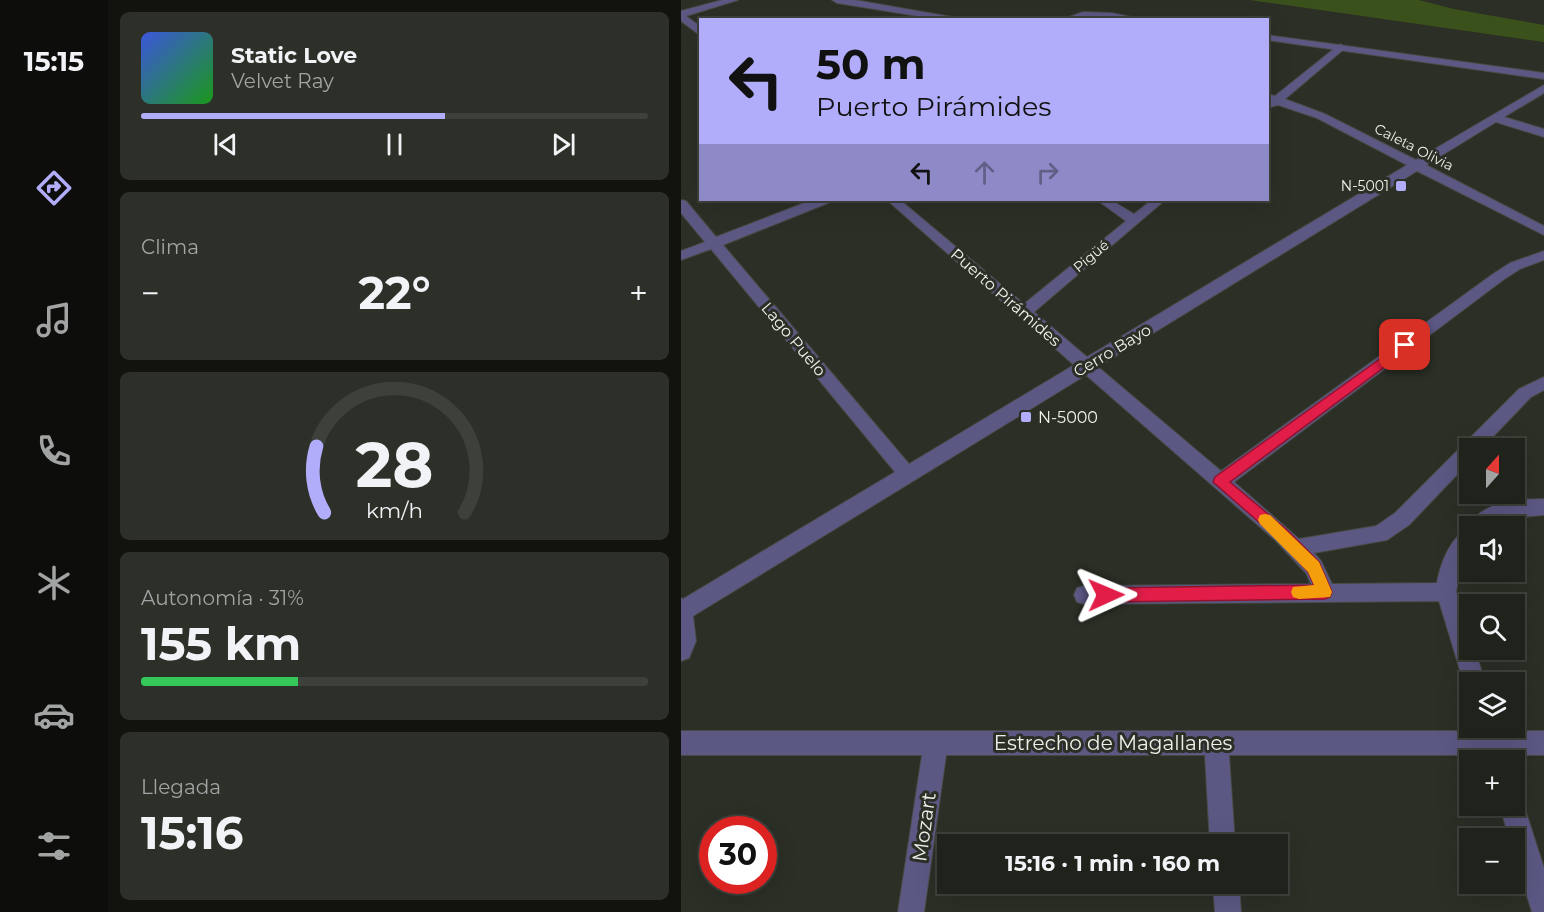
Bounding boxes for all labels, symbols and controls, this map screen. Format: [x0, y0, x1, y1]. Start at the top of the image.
text: 50 m [816, 38, 925, 90]
text: Static Love [231, 42, 357, 69]
icon: left [717, 42, 795, 120]
text: 15:15 [24, 45, 84, 78]
text: Velvet Ray [231, 69, 334, 93]
text: Puerto Pirámides [816, 90, 1052, 123]
street label: Caleta Olivia [1371, 119, 1457, 175]
icon: previous [209, 128, 242, 161]
icon: pause [378, 128, 411, 161]
icon: next [547, 128, 580, 161]
icon: left [905, 156, 938, 189]
icon: ahead [968, 156, 1001, 189]
icon: right [1031, 156, 1064, 189]
icon: directions [33, 167, 75, 209]
place label: N-5001 [1341, 177, 1389, 195]
marker: N-5001 [1394, 179, 1408, 193]
text: Clima [141, 235, 199, 259]
street label: Pigüé [1069, 236, 1113, 276]
street label: Puerto Pirámides [947, 244, 1065, 350]
text: 22° [359, 265, 430, 320]
text: − [141, 273, 160, 313]
text: + [629, 273, 648, 313]
icon: music [33, 299, 75, 341]
street label: Lago Puelo [757, 299, 830, 380]
pin [1379, 319, 1430, 370]
street label: Cerro Bayo [1070, 320, 1154, 381]
icon: arrive [1388, 328, 1421, 361]
place label: N-5000 [1038, 408, 1098, 427]
marker: N-5000 [1019, 410, 1033, 424]
text: 28 [355, 427, 433, 503]
icon: phone [33, 430, 75, 472]
north arrow [1459, 438, 1525, 504]
map controls [1459, 438, 1525, 894]
text: km/h [366, 497, 423, 523]
button: sound [1459, 516, 1525, 582]
icon: climate [33, 562, 75, 604]
position arrow [1074, 563, 1138, 627]
text: Autonomía · 31% [141, 586, 304, 610]
button: search [1459, 594, 1525, 660]
text: 155 km [141, 616, 301, 671]
button: layers [1459, 672, 1525, 738]
icon: car [33, 694, 75, 736]
street label: Estrecho de Magallanes [994, 731, 1233, 755]
button: + [1459, 750, 1525, 816]
text: Llegada [141, 775, 221, 799]
street label: Mozart [907, 791, 941, 863]
text: 15:16 [141, 805, 244, 860]
speed limit sign: 30 [699, 816, 777, 894]
icon: filters [33, 825, 75, 867]
button: − [1459, 828, 1525, 894]
text: 15:16 · 1 min · 160 m [1005, 850, 1220, 877]

